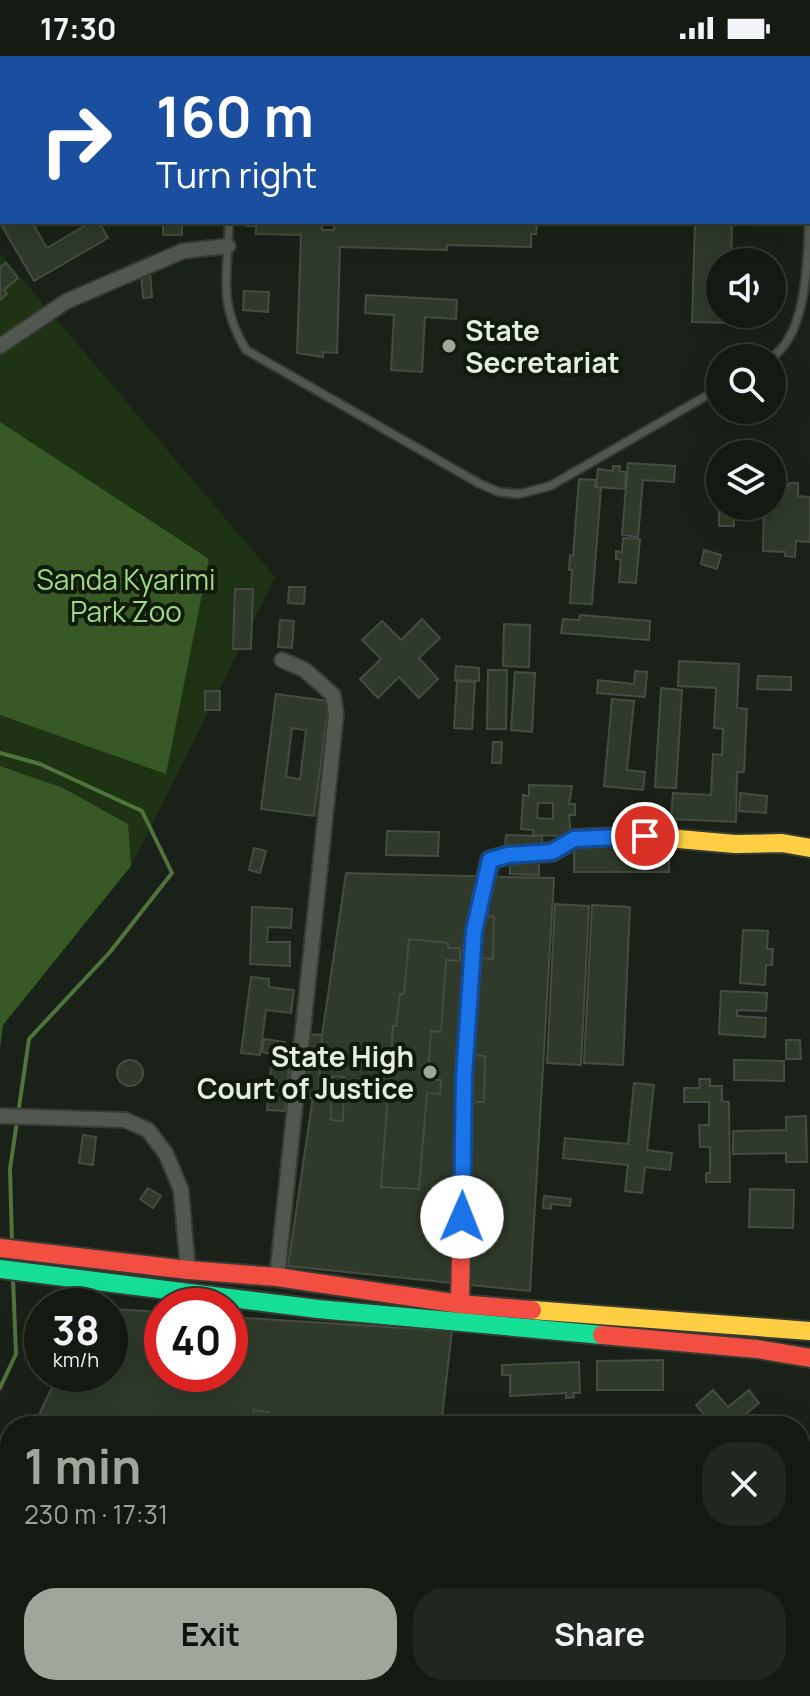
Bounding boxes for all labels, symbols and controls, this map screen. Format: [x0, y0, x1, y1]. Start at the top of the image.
text: 17:30 [40, 8, 117, 49]
text: 160 m [156, 77, 314, 154]
icon: right [24, 88, 128, 192]
text: Turn right [156, 150, 317, 199]
map controls [706, 248, 786, 520]
button: sound [706, 248, 786, 328]
place label: State Secretariat [465, 311, 620, 381]
marker: State Secretariat [440, 337, 458, 355]
button: search [706, 344, 786, 424]
button: layers [706, 440, 786, 520]
park label: Sanda Kyarimi Park Zoo [36, 560, 216, 630]
pin [611, 802, 679, 870]
icon: arrive [623, 814, 667, 858]
place label: State High Court of Justice [197, 1037, 414, 1107]
marker: State High Court of Justice [421, 1063, 439, 1081]
position arrow [420, 1175, 504, 1259]
speed limit sign: 40 [144, 1288, 248, 1392]
text: 38 [52, 1302, 100, 1357]
text: km/h [53, 1346, 99, 1373]
text: 1 min [24, 1433, 141, 1498]
button: close [702, 1442, 786, 1526]
text: 230 m · 17:31 [24, 1496, 168, 1532]
button: Exit [24, 1588, 397, 1680]
button: Share [413, 1588, 786, 1680]

